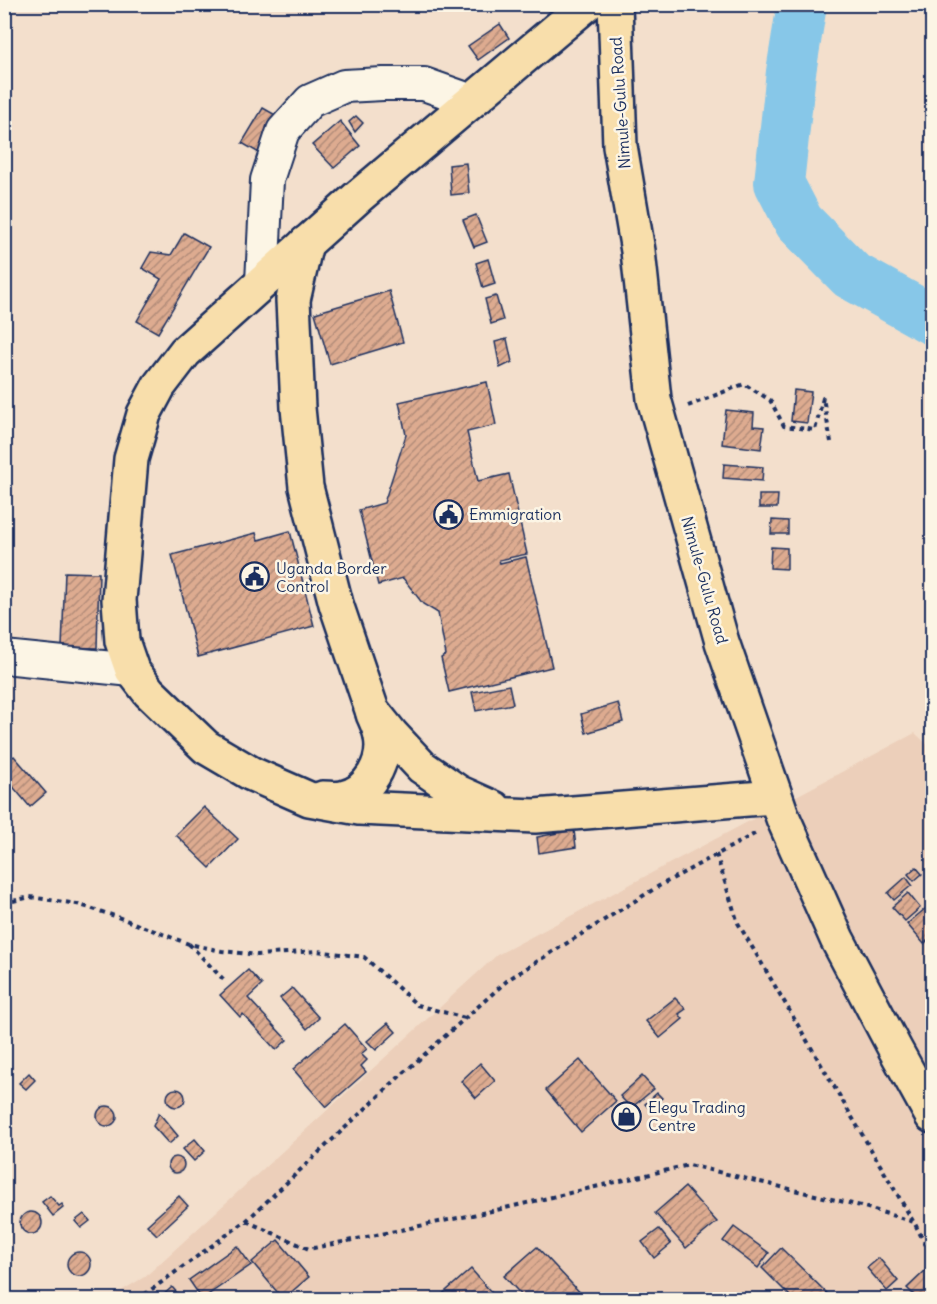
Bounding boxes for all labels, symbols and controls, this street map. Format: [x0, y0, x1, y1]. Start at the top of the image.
street label: Nimule-Gulu Road [605, 36, 635, 170]
public building icon: Emmigration [432, 498, 464, 530]
place label: Emmigration [469, 504, 562, 524]
street label: Nimule-Gulu Road [677, 514, 733, 646]
place label: Uganda Border Control [276, 558, 387, 596]
public building icon: Uganda Border Control [239, 561, 271, 593]
place label: Elegu Trading Centre [648, 1097, 746, 1135]
shop icon: Elegu Trading Centre [611, 1100, 643, 1132]

